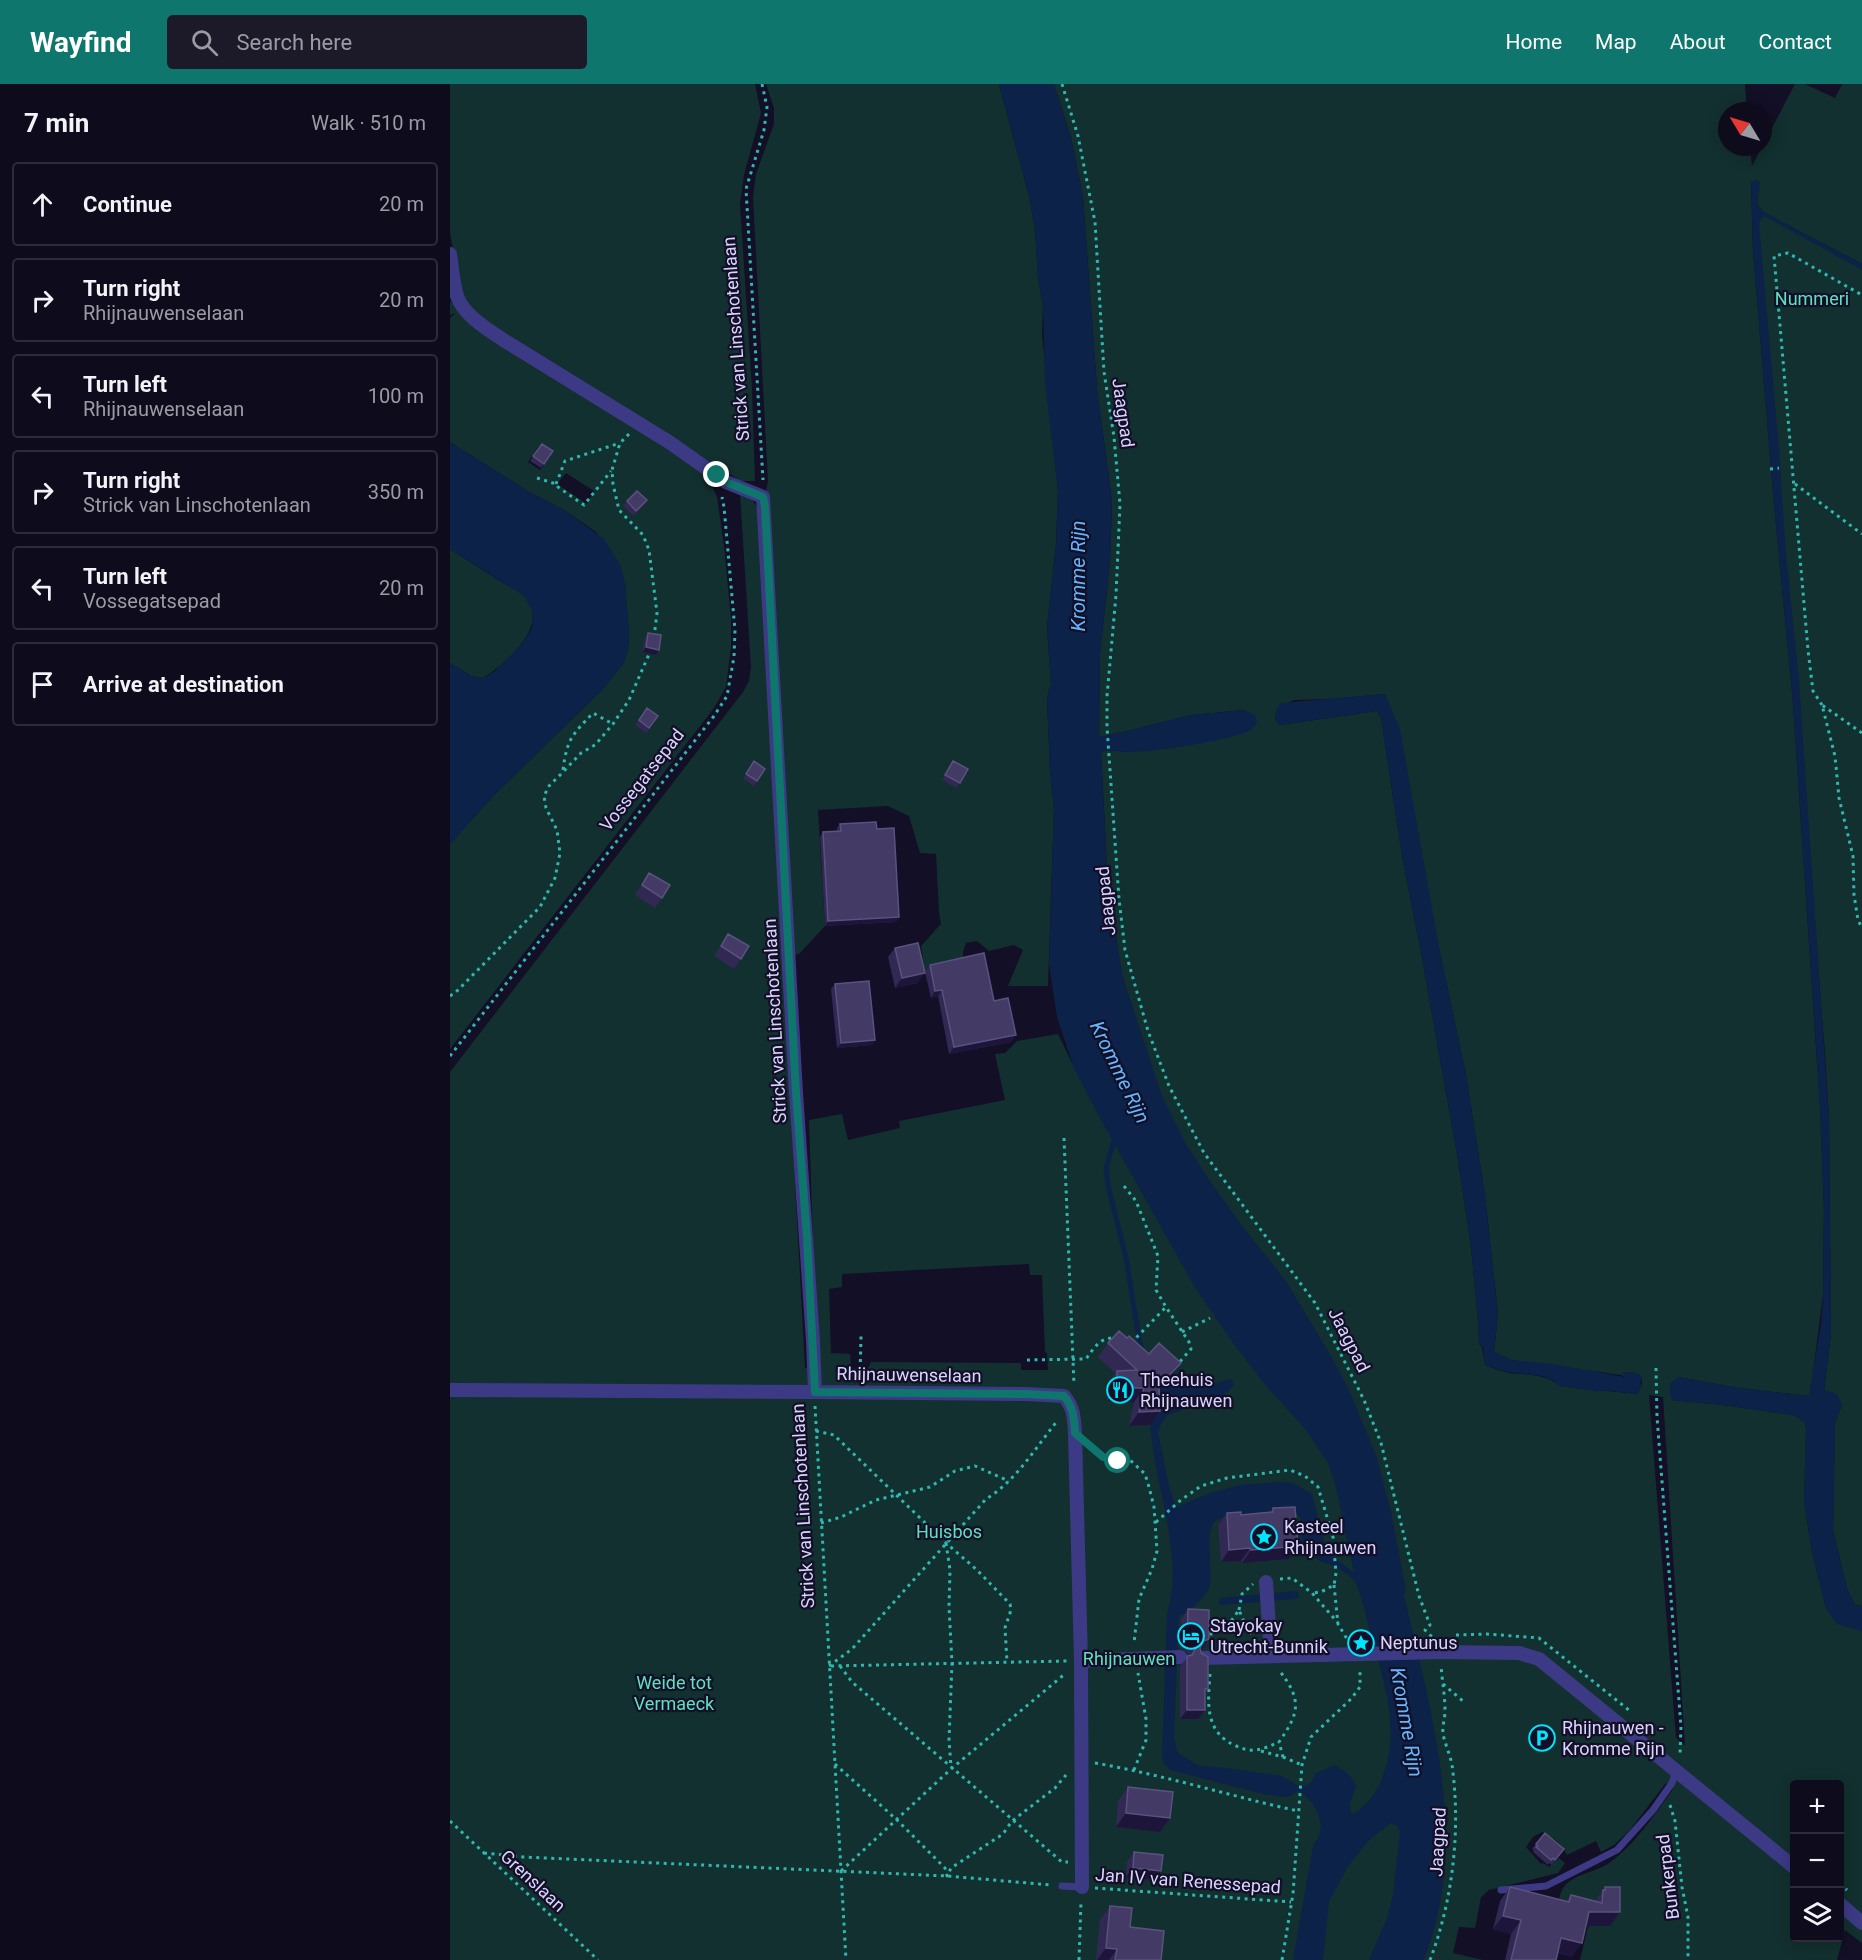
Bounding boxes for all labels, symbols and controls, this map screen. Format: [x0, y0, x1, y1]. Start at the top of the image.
search box [167, 15, 587, 69]
text: Wayfind [30, 26, 131, 59]
icon: search [188, 26, 221, 59]
text: Search here [236, 30, 352, 55]
text: Home [1506, 30, 1562, 54]
text: Map [1595, 30, 1637, 54]
text: About [1670, 30, 1726, 54]
text: Contact [1759, 30, 1832, 54]
north arrow [1718, 102, 1772, 156]
text: 7 min [24, 108, 89, 138]
text: Walk · 510 m [311, 111, 426, 135]
icon: ahead [26, 188, 59, 221]
text: Continue [83, 192, 172, 217]
text: 20 m [379, 192, 424, 216]
street label: Strick van Linschotenlaan [718, 236, 753, 442]
text: Turn right [83, 276, 180, 301]
icon: right [26, 284, 59, 317]
text: 20 m [379, 288, 424, 312]
park label: Nummeri [1775, 288, 1849, 309]
text: Rhijnauwenselaan [83, 301, 244, 325]
text: Turn left [83, 372, 167, 397]
street label: Jaagpad [1108, 377, 1139, 449]
icon: left [26, 380, 59, 413]
text: 100 m [368, 384, 424, 408]
text: Rhijnauwenselaan [83, 397, 244, 421]
route end [703, 461, 729, 487]
text: Turn right [83, 468, 180, 493]
icon: right [26, 476, 59, 509]
text: 350 m [368, 480, 424, 504]
text: Strick van Linschotenlaan [83, 493, 311, 517]
water label: Kromme Rijn [1066, 521, 1090, 631]
text: Turn left [83, 564, 167, 589]
icon: left [26, 572, 59, 605]
text: 20 m [379, 576, 424, 600]
text: Vossegatsepad [83, 589, 221, 613]
icon: arrive [26, 668, 59, 701]
text: Arrive at destination [83, 672, 284, 697]
street label: Vossegatsepad [595, 724, 688, 835]
street label: Jaagpad [1091, 865, 1120, 937]
street label: Strick van Linschotenlaan [759, 918, 790, 1124]
water label: Kromme Rijn [1085, 1017, 1155, 1127]
street label: Jaagpad [1324, 1304, 1375, 1376]
street label: Rhijnauwenselaan [836, 1363, 982, 1386]
place label: Theehuis Rhijnauwen [1140, 1369, 1232, 1411]
restaurant icon: Theehuis Rhijnauwen [1105, 1375, 1135, 1405]
street label: Strick van Linschotenlaan [787, 1403, 818, 1609]
route start [1104, 1447, 1130, 1473]
place label: Kasteel Rhijnauwen [1284, 1516, 1376, 1558]
park label: Huisbos [916, 1521, 982, 1542]
place icon: Kasteel Rhijnauwen [1249, 1522, 1279, 1552]
place label: Stayokay Utrecht-Bunnik [1210, 1615, 1329, 1657]
hotel icon: Stayokay Utrecht-Bunnik [1176, 1621, 1206, 1651]
place icon: Neptunus [1346, 1628, 1376, 1658]
place label: Neptunus [1380, 1632, 1457, 1653]
park label: Rhijnauwen [1083, 1648, 1175, 1669]
water label: Kromme Rijn [1386, 1665, 1428, 1779]
park label: Weide tot Vermaeck [634, 1672, 715, 1714]
place label: Rhijnauwen - Kromme Rijn [1562, 1717, 1665, 1759]
parking icon: Rhijnauwen - Kromme Rijn [1527, 1723, 1557, 1753]
map controls [1790, 1780, 1844, 1942]
button: + [1790, 1780, 1844, 1834]
street label: Jaagpad [1425, 1807, 1450, 1877]
street label: Bunkerpad [1652, 1833, 1683, 1921]
button: − [1790, 1834, 1844, 1888]
street label: Grenslaan [497, 1845, 570, 1916]
street label: Jan IV van Renessepad [1095, 1864, 1282, 1897]
button: layers [1790, 1888, 1844, 1942]

